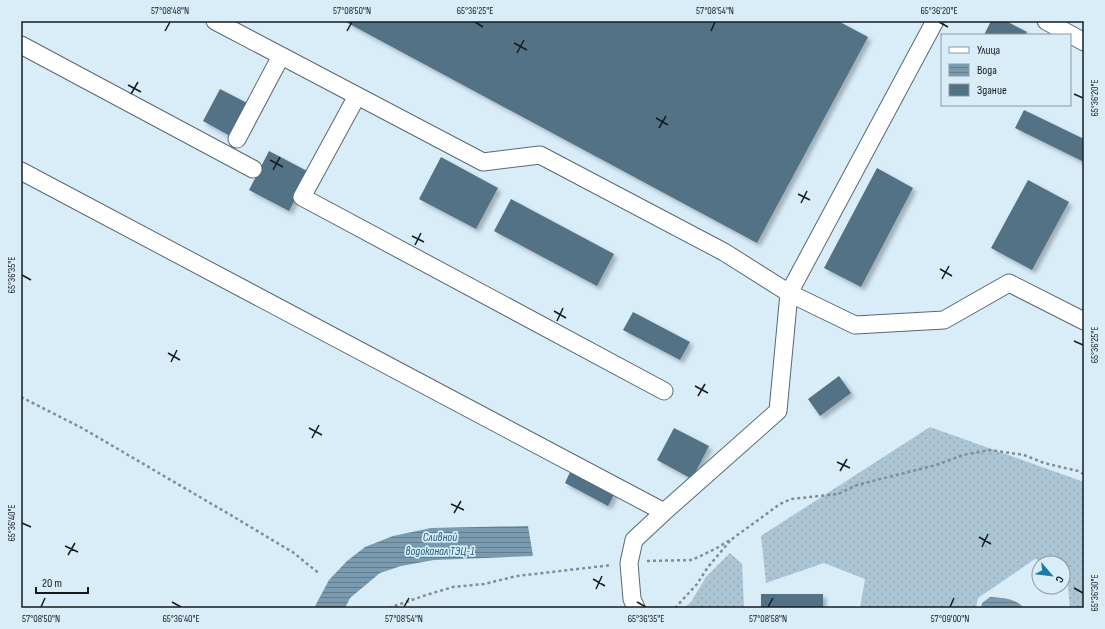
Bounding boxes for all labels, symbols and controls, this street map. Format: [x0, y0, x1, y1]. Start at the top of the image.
text: 57°08'48"N [151, 5, 189, 17]
text: 57°08'50"N [333, 5, 371, 17]
text: 65°36'25"E [457, 5, 493, 17]
text: 57°08'54"N [696, 5, 734, 17]
text: 65°36'20"E [920, 5, 958, 17]
legend [941, 34, 1071, 106]
text: Улица [977, 43, 1001, 58]
text: Вода [977, 63, 997, 78]
text: 65°36'20"E [1089, 79, 1101, 117]
text: Здание [977, 83, 1007, 98]
text: 65°36'35"E [6, 257, 18, 293]
text: 65°36'25"E [1089, 327, 1101, 363]
text: 65°36'40"E [6, 504, 18, 542]
water label: Сливной водоканал ТЭЦ-1 [406, 530, 475, 559]
north arrow [1031, 555, 1071, 595]
scale bar [36, 569, 88, 595]
text: С [1052, 574, 1066, 585]
text: 65°36'30"E [1089, 574, 1101, 612]
text: 20 m [42, 576, 62, 591]
text: 57°08'50"N [22, 613, 60, 625]
text: 65°36'40"E [162, 613, 200, 625]
text: 57°08'54"N [385, 613, 423, 625]
text: 65°36'35"E [628, 613, 664, 625]
text: 57°08'58"N [749, 613, 787, 625]
text: 57°09'00"N [931, 613, 969, 625]

